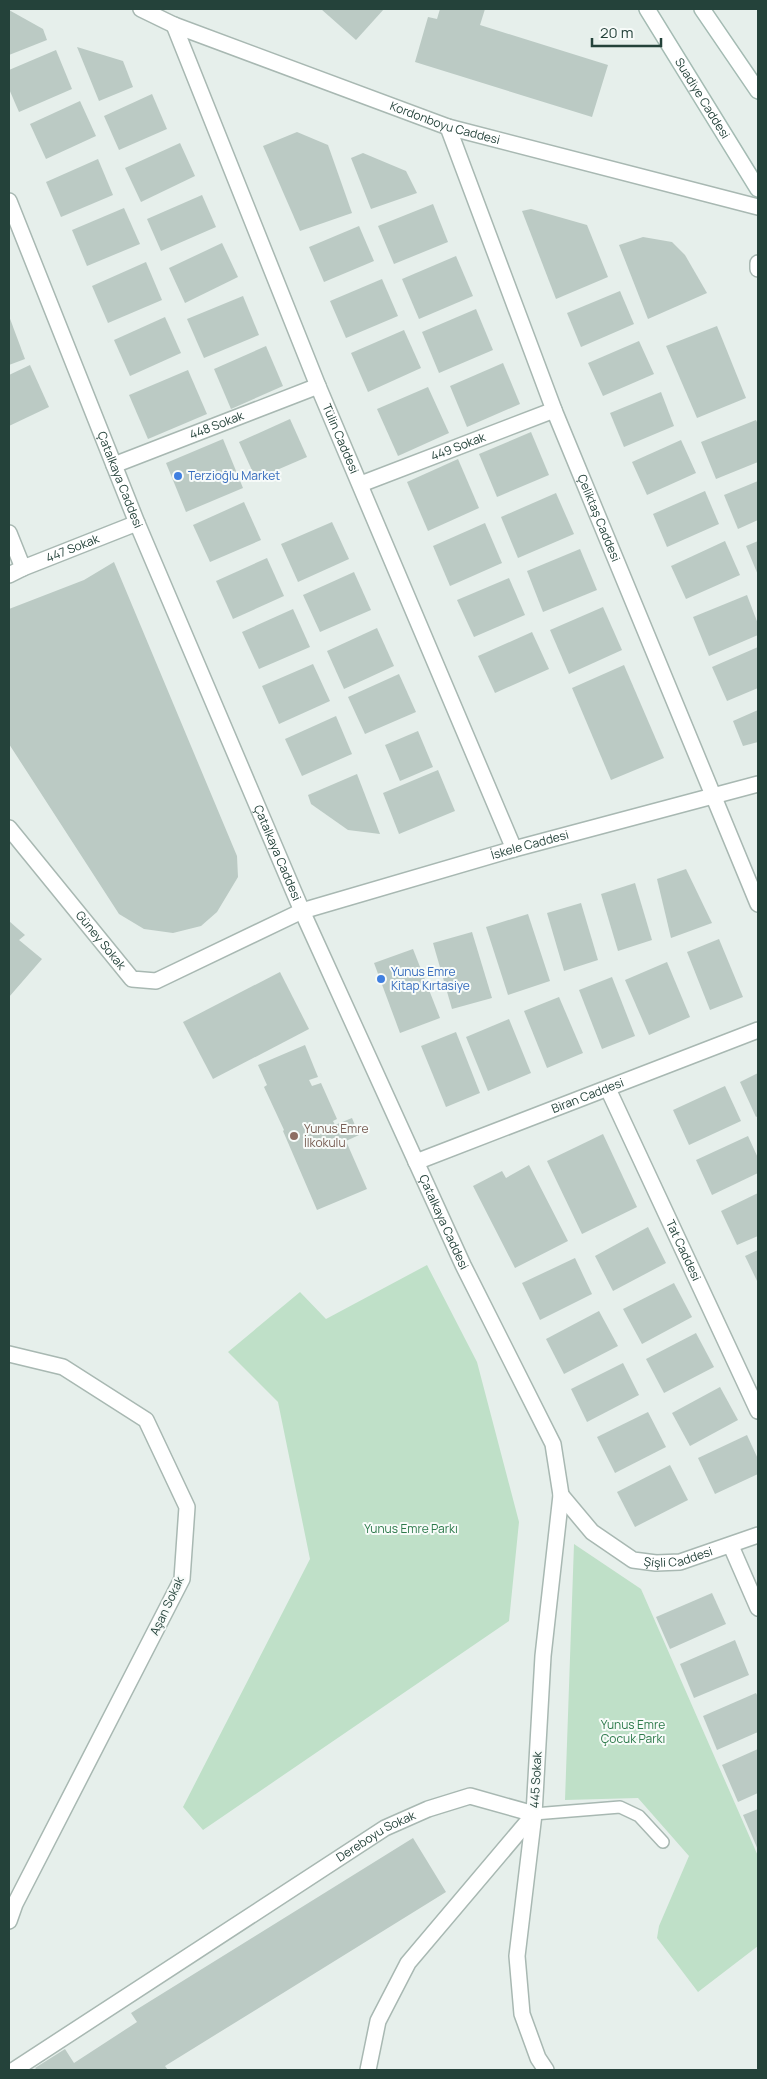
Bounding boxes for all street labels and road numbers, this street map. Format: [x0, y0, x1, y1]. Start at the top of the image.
street label: Suadiye Caddesi [671, 54, 734, 142]
street label: Kordonboyu Caddesi [388, 97, 502, 148]
street label: Tülin Caddesi [318, 401, 363, 476]
street label: 448 Sokak [187, 406, 247, 443]
street label: 449 Sokak [428, 428, 489, 464]
street label: Çatalkaya Caddesi [93, 429, 147, 531]
street label: Çeliktaş Caddesi [573, 472, 625, 564]
street label: 447 Sokak [43, 529, 102, 566]
street label: Çatalkaya Caddesi [250, 802, 306, 903]
street label: İskele Caddesi [489, 826, 570, 863]
street label: Güney Sokak [72, 907, 131, 974]
street label: Biran Caddesi [549, 1074, 626, 1117]
street label: Çatalkaya Caddesi [415, 1172, 473, 1272]
street label: Tat Caddesi [662, 1217, 705, 1284]
street label: Şişli Caddesi [643, 1542, 715, 1571]
street label: Aşan Sokak [145, 1573, 188, 1638]
street label: 445 Sokak [526, 1750, 546, 1809]
street label: Dereboyu Sokak [333, 1806, 419, 1866]

